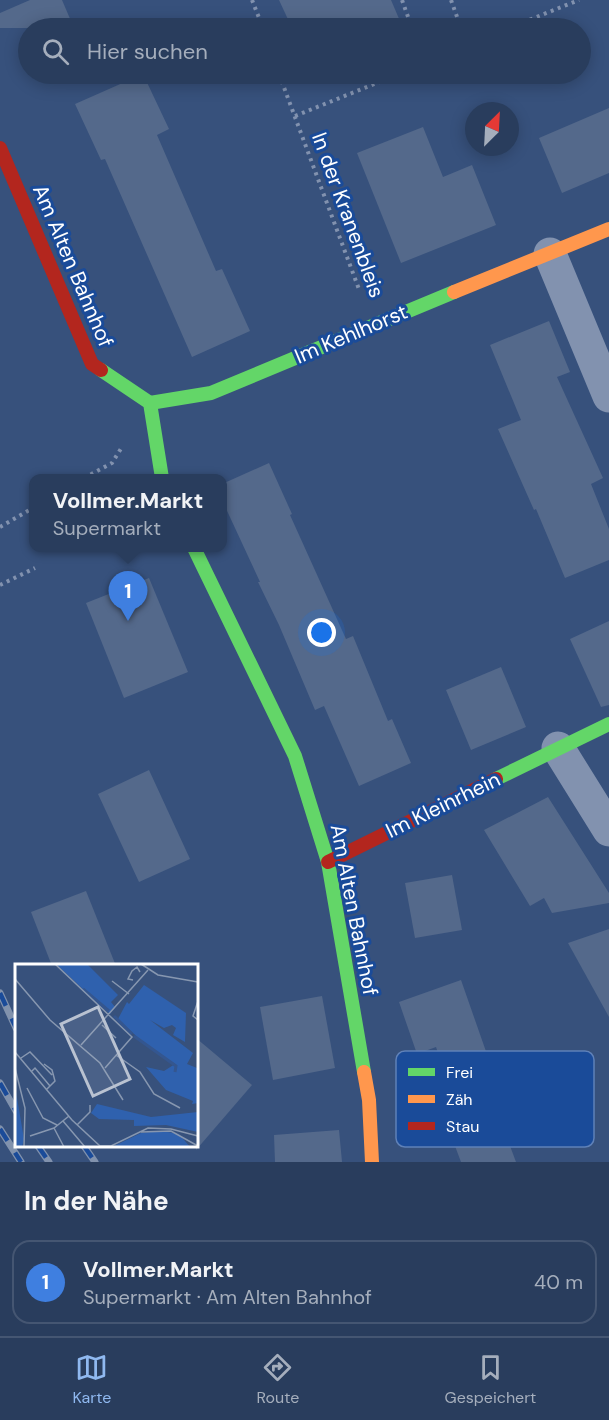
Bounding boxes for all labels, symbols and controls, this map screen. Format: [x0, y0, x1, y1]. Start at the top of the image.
search box [18, 18, 591, 84]
icon: search [39, 35, 72, 68]
text: Hier suchen [87, 37, 208, 66]
north arrow [465, 102, 519, 156]
street label: In der Kranenbleis [305, 129, 391, 301]
street label: Am Alten Bahnhof [26, 180, 120, 352]
street label: Im Kehlhorst [290, 298, 412, 370]
popup [29, 474, 227, 552]
text: Vollmer.Markt [53, 486, 203, 515]
text: Supermarkt [53, 515, 161, 541]
pin: 1 [108, 572, 148, 621]
your location [307, 618, 336, 647]
street label: Im Kleinrhein [381, 765, 505, 845]
street label: Am Alten Bahnhof [324, 822, 384, 998]
inset map [15, 964, 198, 1147]
legend [396, 1051, 594, 1147]
text: Frei [446, 1062, 473, 1083]
text: Zäh [446, 1089, 473, 1110]
text: Stau [446, 1116, 479, 1137]
text: In der Nähe [24, 1184, 169, 1218]
text: Vollmer.Markt [83, 1255, 234, 1284]
text: 1 [42, 1269, 49, 1295]
text: 40 m [534, 1269, 583, 1295]
text: Supermarkt · Am Alten Bahnhof [83, 1284, 372, 1310]
tab: Karte [73, 1351, 111, 1408]
tab: Route [257, 1351, 299, 1408]
tab: Gespeichert [445, 1351, 536, 1408]

